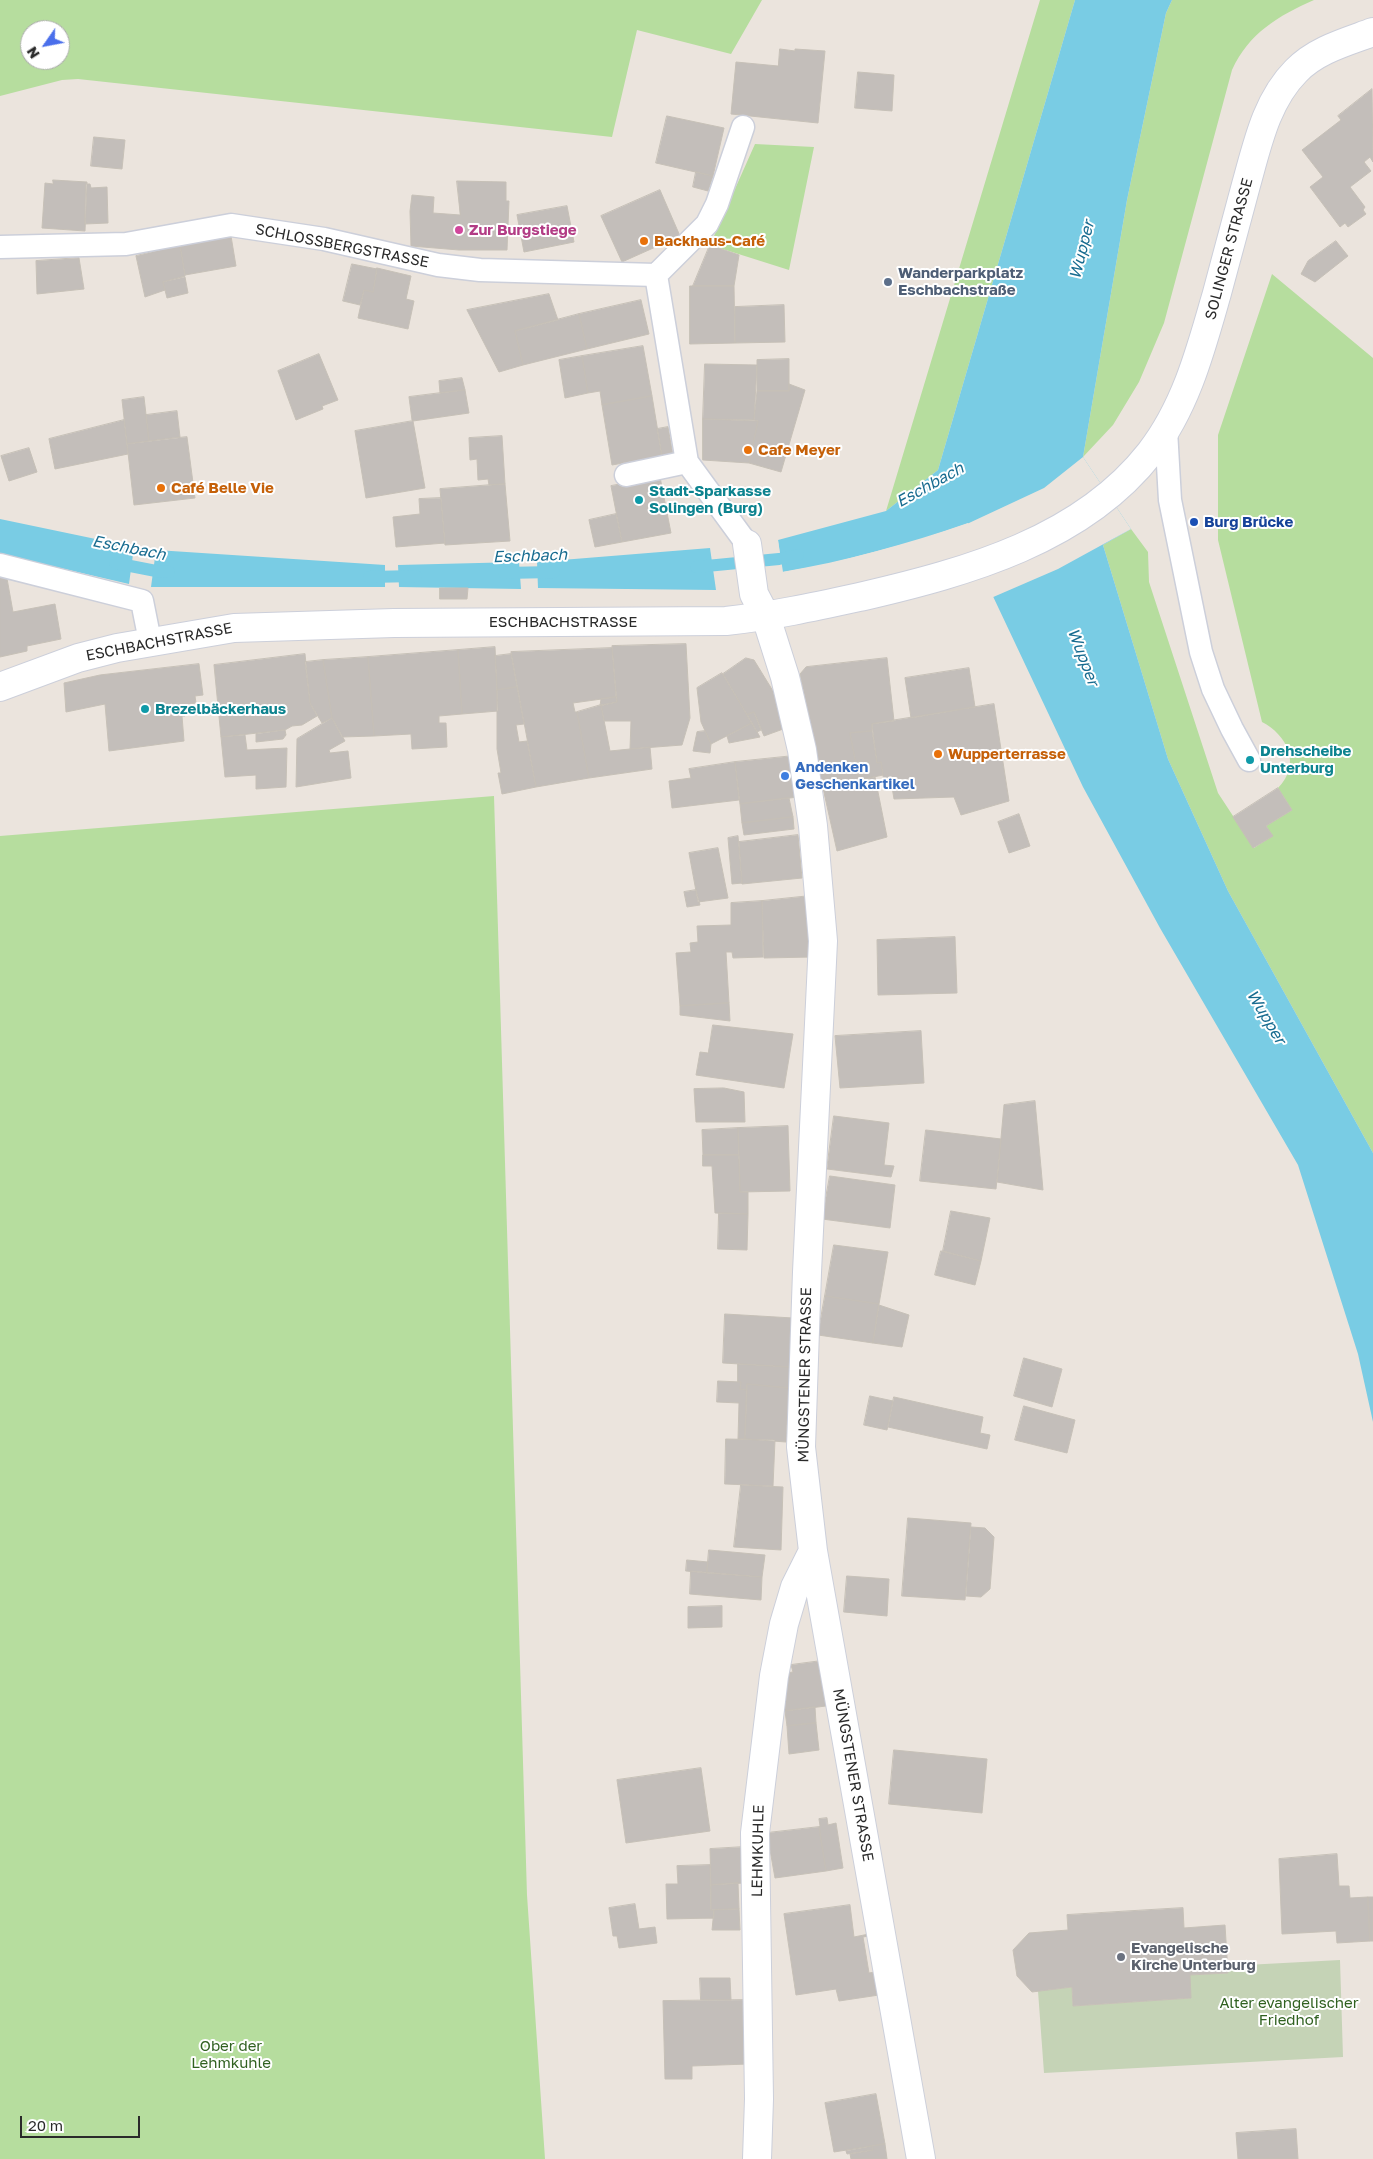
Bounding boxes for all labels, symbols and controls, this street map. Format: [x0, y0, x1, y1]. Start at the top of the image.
north arrow [20, 20, 70, 70]
text: N [23, 44, 43, 62]
street label: SOLINGER STRASSE [1201, 176, 1257, 322]
water label: Wupper [1065, 219, 1099, 281]
street label: SCHLOSSBERGSTRASSE [254, 220, 430, 272]
place label: Zur Burgstiege [469, 221, 577, 239]
marker: Zur Burgstiege [453, 224, 465, 236]
place label: Backhaus-Café [654, 232, 765, 250]
marker: Backhaus-Café [638, 235, 650, 247]
place label: Wanderparkplatz Eschbachstraße [898, 264, 1023, 299]
marker: Wanderparkplatz Eschbachstraße [882, 276, 894, 288]
place label: Cafe Meyer [758, 441, 841, 459]
marker: Cafe Meyer [742, 444, 754, 456]
water label: Eschbach [893, 459, 967, 511]
place label: Café Belle Vie [171, 479, 274, 497]
marker: Café Belle Vie [155, 482, 167, 494]
place label: Stadt-Sparkasse Solingen (Burg) [649, 482, 771, 517]
marker: Stadt-Sparkasse Solingen (Burg) [633, 494, 645, 506]
place label: Burg Brücke [1204, 513, 1293, 531]
marker: Burg Brücke [1188, 516, 1200, 528]
water label: Eschbach [91, 531, 167, 565]
water label: Eschbach [493, 545, 567, 567]
street label: ESCHBACHSTRASSE [489, 613, 637, 631]
street label: ESCHBACHSTRASSE [84, 619, 234, 665]
water label: Wupper [1063, 626, 1103, 688]
place label: Brezelbäckerhaus [155, 700, 286, 718]
marker: Brezelbäckerhaus [139, 703, 151, 715]
place label: Drehscheibe Unterburg [1260, 742, 1351, 777]
place label: Wupperterrasse [948, 745, 1066, 763]
marker: Wupperterrasse [932, 748, 944, 760]
marker: Drehscheibe Unterburg [1244, 754, 1256, 766]
place label: Andenken Geschenkartikel [795, 758, 915, 793]
marker: Andenken Geschenkartikel [779, 770, 791, 782]
water label: Wupper [1242, 986, 1290, 1048]
street label: MÜNGSTENER STRASSE [794, 1287, 816, 1463]
street label: MÜNGSTENER STRASSE [829, 1687, 877, 1863]
street label: LEHMKUHLE [748, 1805, 768, 1897]
place label: Evangelische Kirche Unterburg [1131, 1939, 1256, 1974]
marker: Evangelische Kirche Unterburg [1115, 1951, 1127, 1963]
park label: Alter evangelischer Friedhof [1219, 1994, 1359, 2029]
park label: Ober der Lehmkuhle [191, 2037, 271, 2072]
scale bar [22, 2106, 142, 2138]
text: 20 m [28, 2116, 63, 2134]

